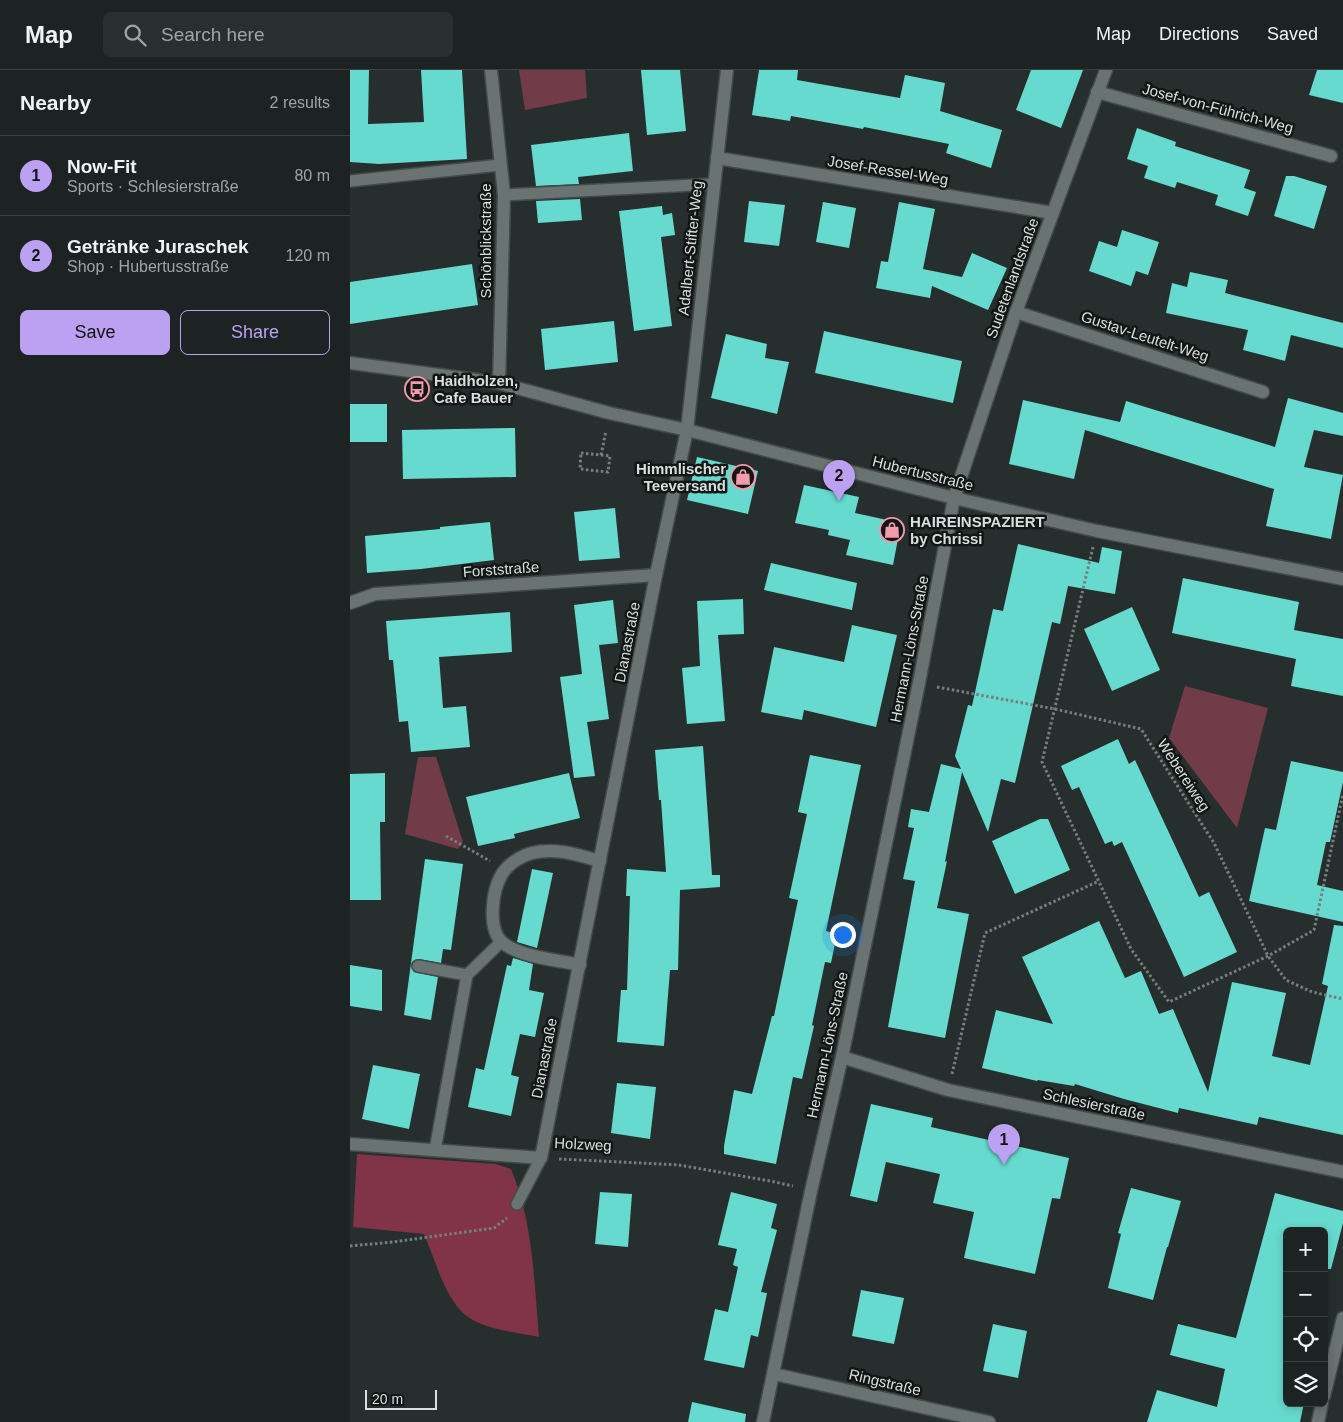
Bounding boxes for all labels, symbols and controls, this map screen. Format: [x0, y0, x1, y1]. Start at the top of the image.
search box [103, 12, 453, 57]
text: Map [25, 21, 73, 48]
icon: search [121, 21, 149, 49]
text: Search here [161, 24, 265, 45]
text: Map [1096, 24, 1131, 44]
text: Directions [1159, 24, 1239, 44]
text: Saved [1267, 24, 1318, 44]
street label: Josef-von-Führich-Weg [1141, 80, 1295, 136]
text: Nearby [20, 91, 91, 114]
text: 2 results [270, 94, 330, 111]
street label: Josef-Ressel-Weg [826, 152, 950, 188]
text: Now-Fit [67, 156, 137, 177]
text: 1 [32, 167, 40, 184]
text: 80 m [294, 167, 330, 184]
text: Sports · Schlesierstraße [67, 178, 239, 195]
street label: Adalbert-Stifter-Weg [674, 180, 706, 316]
street label: Schönblickstraße [477, 183, 494, 299]
street label: Sudetenlandstraße [982, 216, 1042, 340]
text: Getränke Juraschek [67, 236, 249, 257]
text: 2 [32, 247, 40, 264]
text: 120 m [286, 247, 330, 264]
text: Shop · Hubertusstraße [67, 258, 229, 275]
street label: Gustav-Leutelt-Weg [1079, 307, 1211, 365]
button: Save [20, 310, 170, 355]
button: Share [180, 310, 330, 355]
place label: Haidholzen, Cafe Bauer [434, 372, 518, 406]
bus stop icon: Haidholzen, Cafe Bauer [404, 376, 430, 402]
street label: Hubertusstraße [871, 452, 975, 494]
place label: Himmlischer Teeversand [636, 460, 726, 494]
pin: 2 [823, 460, 855, 501]
shop icon: Himmlischer Teeversand [730, 464, 756, 490]
place label: HAIREINSPAZIERT by Chrissi [910, 513, 1045, 547]
shop icon: HAIREINSPAZIERT by Chrissi [879, 517, 905, 543]
street label: Forststraße [462, 558, 540, 580]
street label: Hermann-Löns-Straße [886, 574, 932, 724]
street label: Dianastraße [611, 600, 643, 684]
street label: Webereiweg [1154, 736, 1214, 814]
your location [830, 922, 856, 948]
street label: Hermann-Löns-Straße [803, 970, 851, 1120]
street label: Dianastraße [528, 1016, 560, 1100]
street label: Schlesierstraße [1041, 1085, 1147, 1123]
pin: 1 [988, 1124, 1020, 1165]
street label: Holzweg [554, 1134, 612, 1154]
map controls [1283, 1227, 1328, 1407]
button: + [1283, 1227, 1328, 1272]
button: − [1283, 1272, 1328, 1317]
button: locate [1283, 1317, 1328, 1362]
button: layers [1283, 1362, 1328, 1407]
street label: Ringstraße [847, 1365, 923, 1399]
scale bar [365, 1387, 438, 1410]
text: 20 m [372, 1391, 403, 1407]

